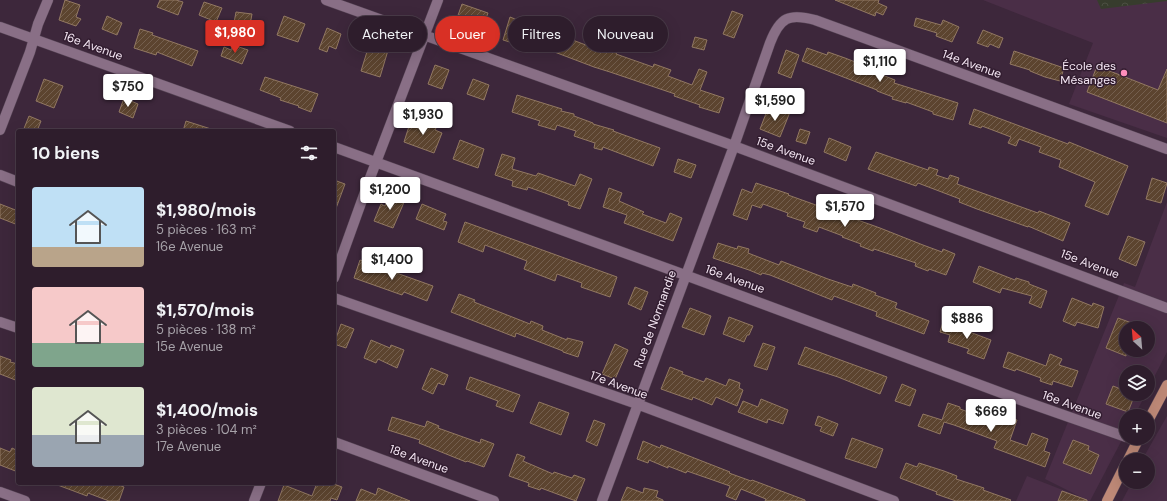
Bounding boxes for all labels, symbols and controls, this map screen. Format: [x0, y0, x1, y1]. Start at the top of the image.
chip: Acheter [348, 16, 427, 52]
chip: Louer [435, 16, 500, 52]
chip: Filtres [508, 16, 575, 52]
chip: Nouveau [583, 16, 668, 52]
pin: $1,980 [202, 20, 268, 54]
text: $1,980 [214, 24, 256, 41]
street label: 16e Avenue [61, 28, 125, 64]
street label: 14e Avenue [940, 46, 1004, 82]
pin: $1,110 [847, 49, 913, 83]
text: $1,110 [863, 53, 897, 70]
place label: École des Mésanges [1060, 58, 1116, 88]
marker: École des Mésanges [1119, 68, 1129, 78]
pin: $750 [104, 74, 152, 108]
text: $750 [112, 78, 144, 95]
pin: $1,590 [742, 88, 808, 122]
text: $1,590 [755, 92, 795, 109]
pin: $1,930 [390, 102, 456, 136]
text: $1,930 [403, 106, 443, 123]
street label: 15e Avenue [754, 133, 818, 169]
text: 10 biens [32, 142, 100, 164]
icon: filters [298, 142, 320, 164]
pin: $1,200 [357, 177, 423, 211]
text: $1,200 [369, 181, 411, 198]
pin: $1,570 [812, 194, 878, 228]
text: $1,570 [825, 198, 865, 215]
text: $1,980/mois [156, 199, 256, 221]
icon: home [64, 203, 112, 251]
text: 5 pièces · 163 m² [156, 221, 256, 238]
text: 16e Avenue [156, 238, 223, 255]
street label: 15e Avenue [1058, 245, 1122, 283]
pin: $1,400 [359, 247, 425, 281]
text: $1,400 [371, 251, 413, 268]
street label: 16e Avenue [703, 261, 767, 297]
street label: Rue de Normandie [630, 268, 680, 370]
text: $1,570/mois [156, 299, 254, 321]
icon: home [64, 303, 112, 351]
pin: $886 [943, 306, 991, 340]
text: $886 [951, 310, 983, 327]
text: 5 pièces · 138 m² [156, 321, 256, 338]
north arrow [1119, 321, 1155, 357]
map controls [1119, 321, 1155, 489]
text: 15e Avenue [156, 338, 223, 355]
button: layers [1119, 365, 1155, 401]
street label: 17e Avenue [588, 367, 650, 403]
street label: 16e Avenue [1040, 387, 1104, 423]
text: $1,400/mois [156, 399, 258, 421]
pin: $669 [967, 399, 1015, 433]
icon: home [64, 403, 112, 451]
text: $669 [975, 403, 1007, 420]
button: + [1119, 409, 1155, 445]
text: 3 pièces · 104 m² [156, 421, 257, 438]
text: 17e Avenue [156, 438, 221, 455]
street label: 18e Avenue [387, 441, 451, 477]
button: − [1119, 453, 1155, 489]

